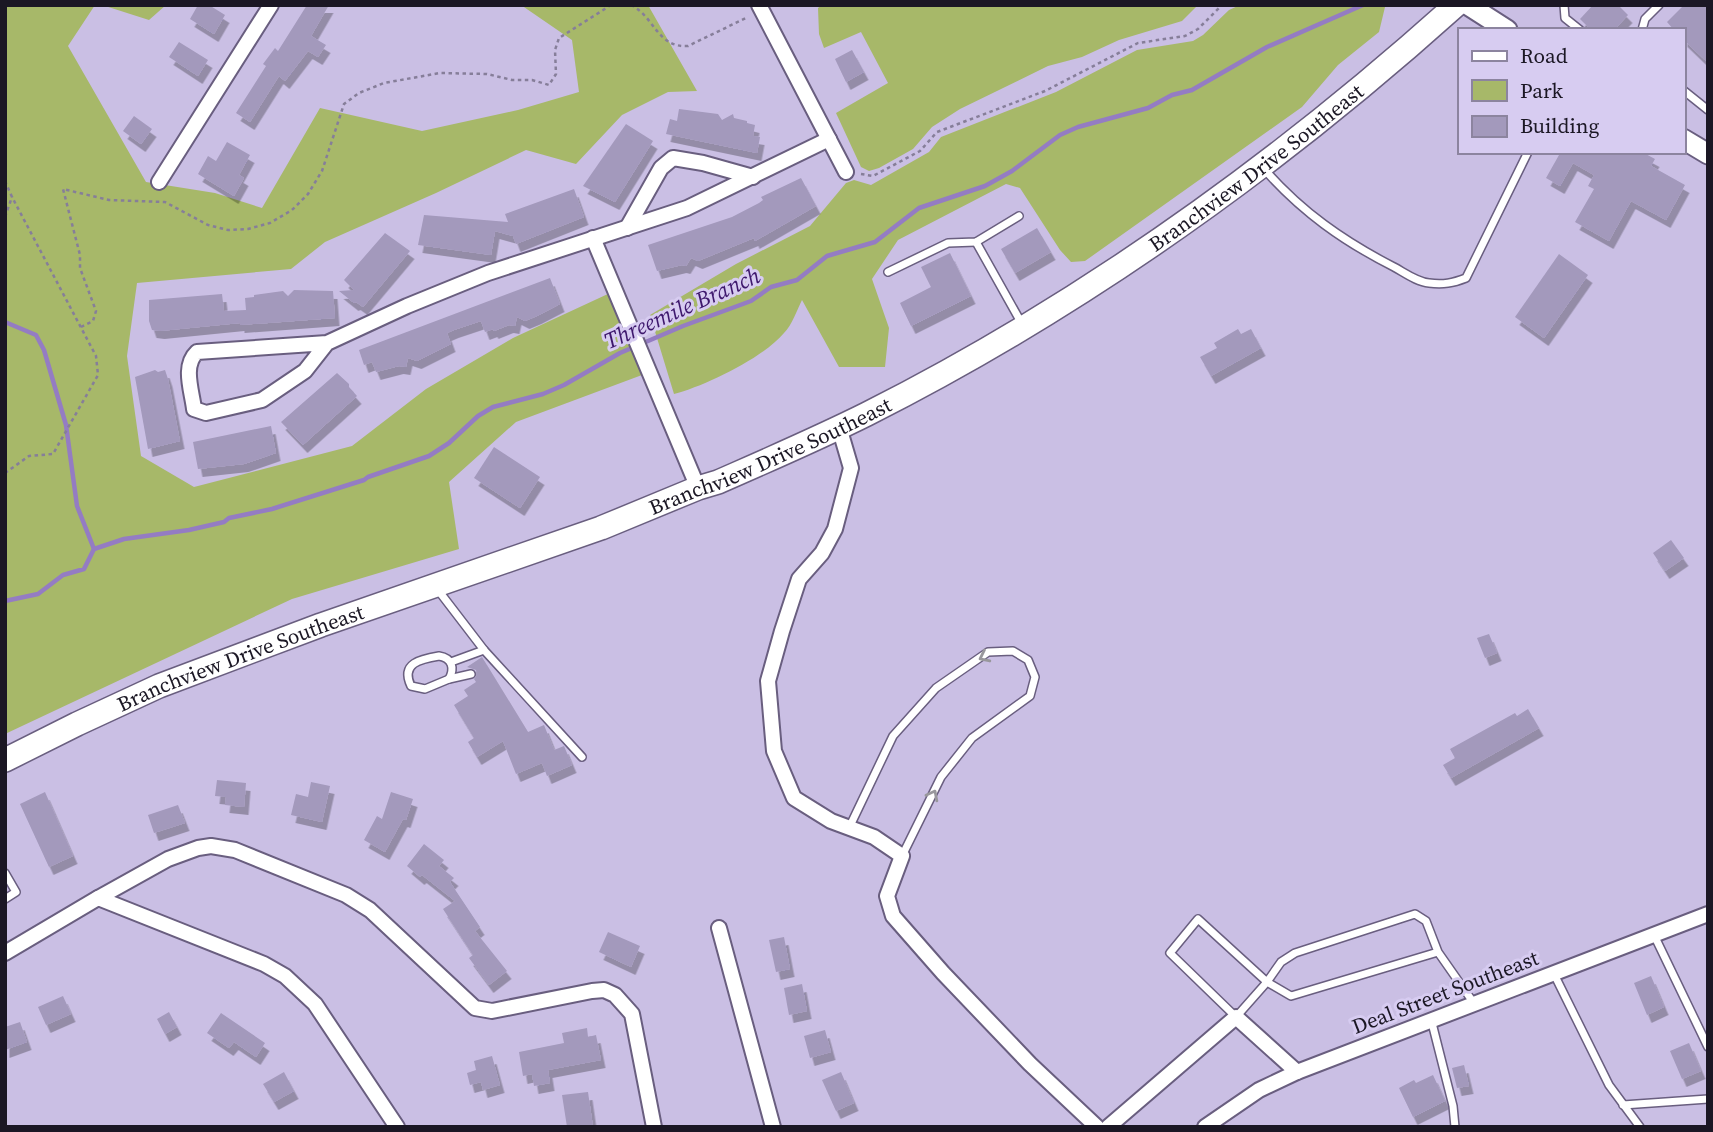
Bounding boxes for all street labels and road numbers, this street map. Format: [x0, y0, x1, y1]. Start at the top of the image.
street label: Branchview Drive Southeast [1142, 77, 1369, 258]
street label: Branchview Drive Southeast [644, 390, 896, 521]
street label: Branchview Drive Southeast [112, 597, 368, 718]
street label: Deal Street Southeast [1348, 943, 1542, 1041]

